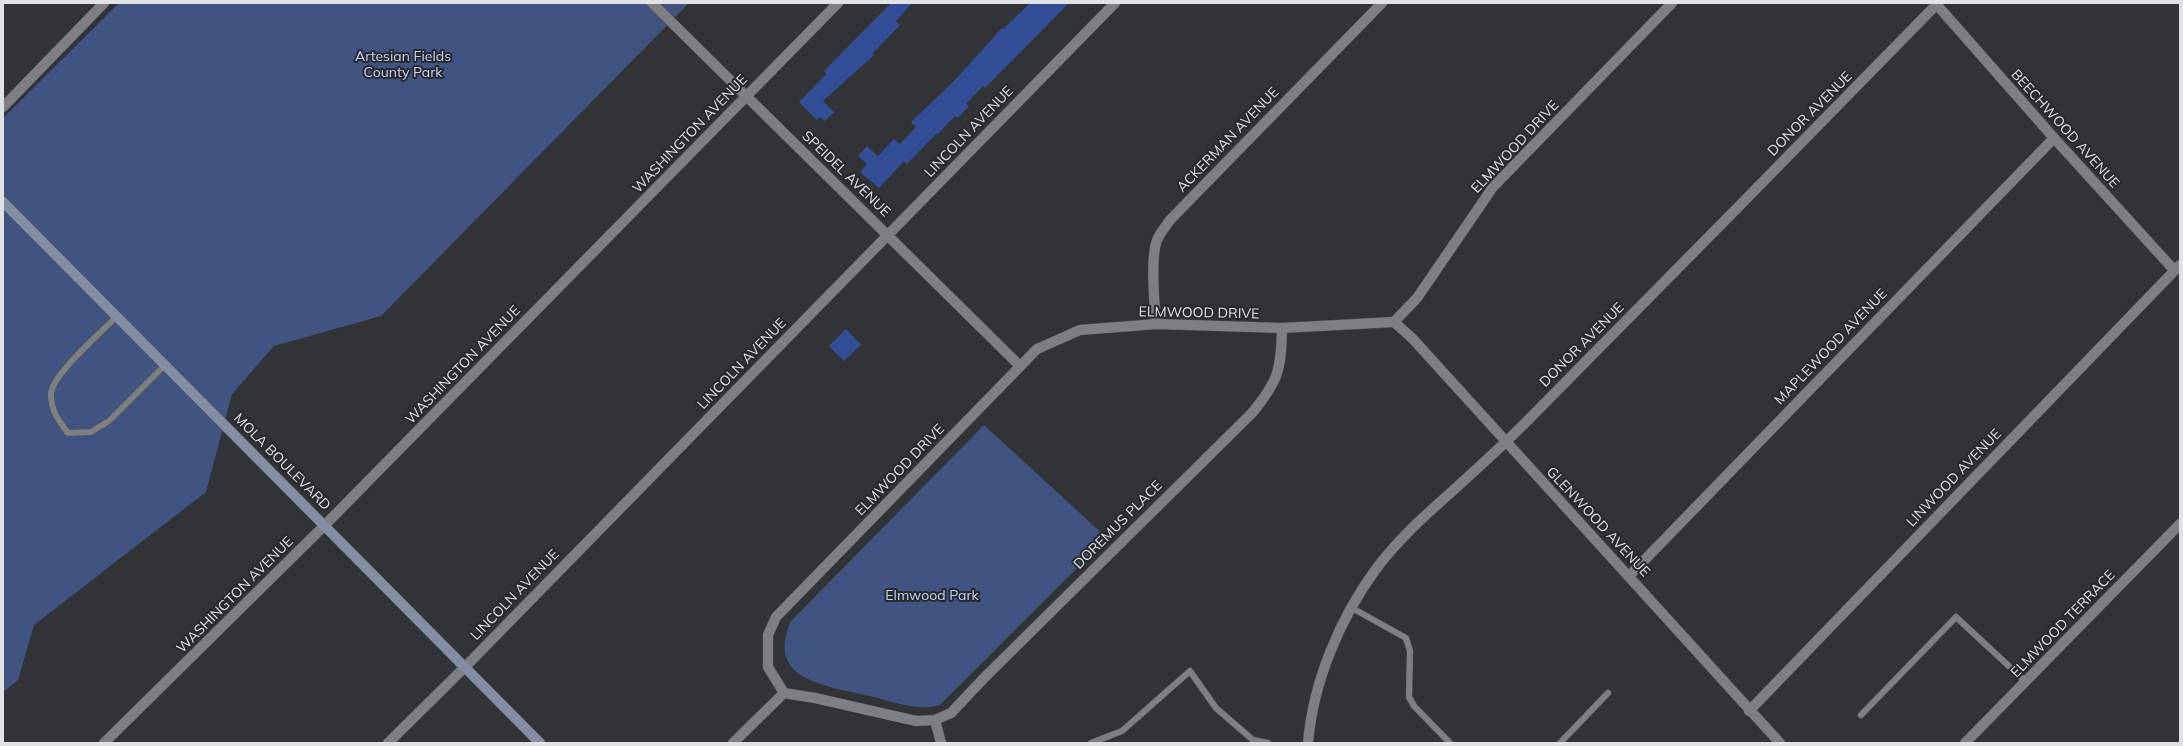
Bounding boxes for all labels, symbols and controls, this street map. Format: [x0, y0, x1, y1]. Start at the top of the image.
park label: Artesian Fields County Park [355, 49, 451, 82]
street label: BEECHWOOD AVENUE [2007, 66, 2123, 192]
street label: DONOR AVENUE [1764, 68, 1856, 160]
street label: WASHINGTON AVENUE [629, 71, 751, 197]
street label: LINCOLN AVENUE [921, 83, 1017, 181]
street label: ACKERMAN AVENUE [1174, 84, 1282, 196]
street label: ELMWOOD DRIVE [1468, 97, 1562, 197]
street label: SPEIDEL AVENUE [798, 128, 894, 220]
street label: MAPLEWOOD AVENUE [1771, 286, 1891, 408]
street label: DONOR AVENUE [1536, 299, 1628, 391]
street label: WASHINGTON AVENUE [402, 302, 524, 428]
street label: ELMWOOD DRIVE [1139, 304, 1259, 322]
street label: LINCOLN AVENUE [694, 315, 790, 413]
street label: MOLA BOULEVARD [230, 410, 334, 514]
street label: ELMWOOD DRIVE [852, 421, 948, 519]
street label: LINWOOD AVENUE [1903, 426, 2005, 530]
street label: GLENWOOD AVENUE [1543, 464, 1653, 580]
street label: DOREMUS PLACE [1070, 477, 1166, 573]
street label: WASHINGTON AVENUE [173, 533, 297, 657]
street label: LINCOLN AVENUE [467, 546, 563, 644]
street label: ELMWOOD TERRACE [2007, 567, 2119, 681]
park label: Elmwood Park [885, 588, 979, 604]

